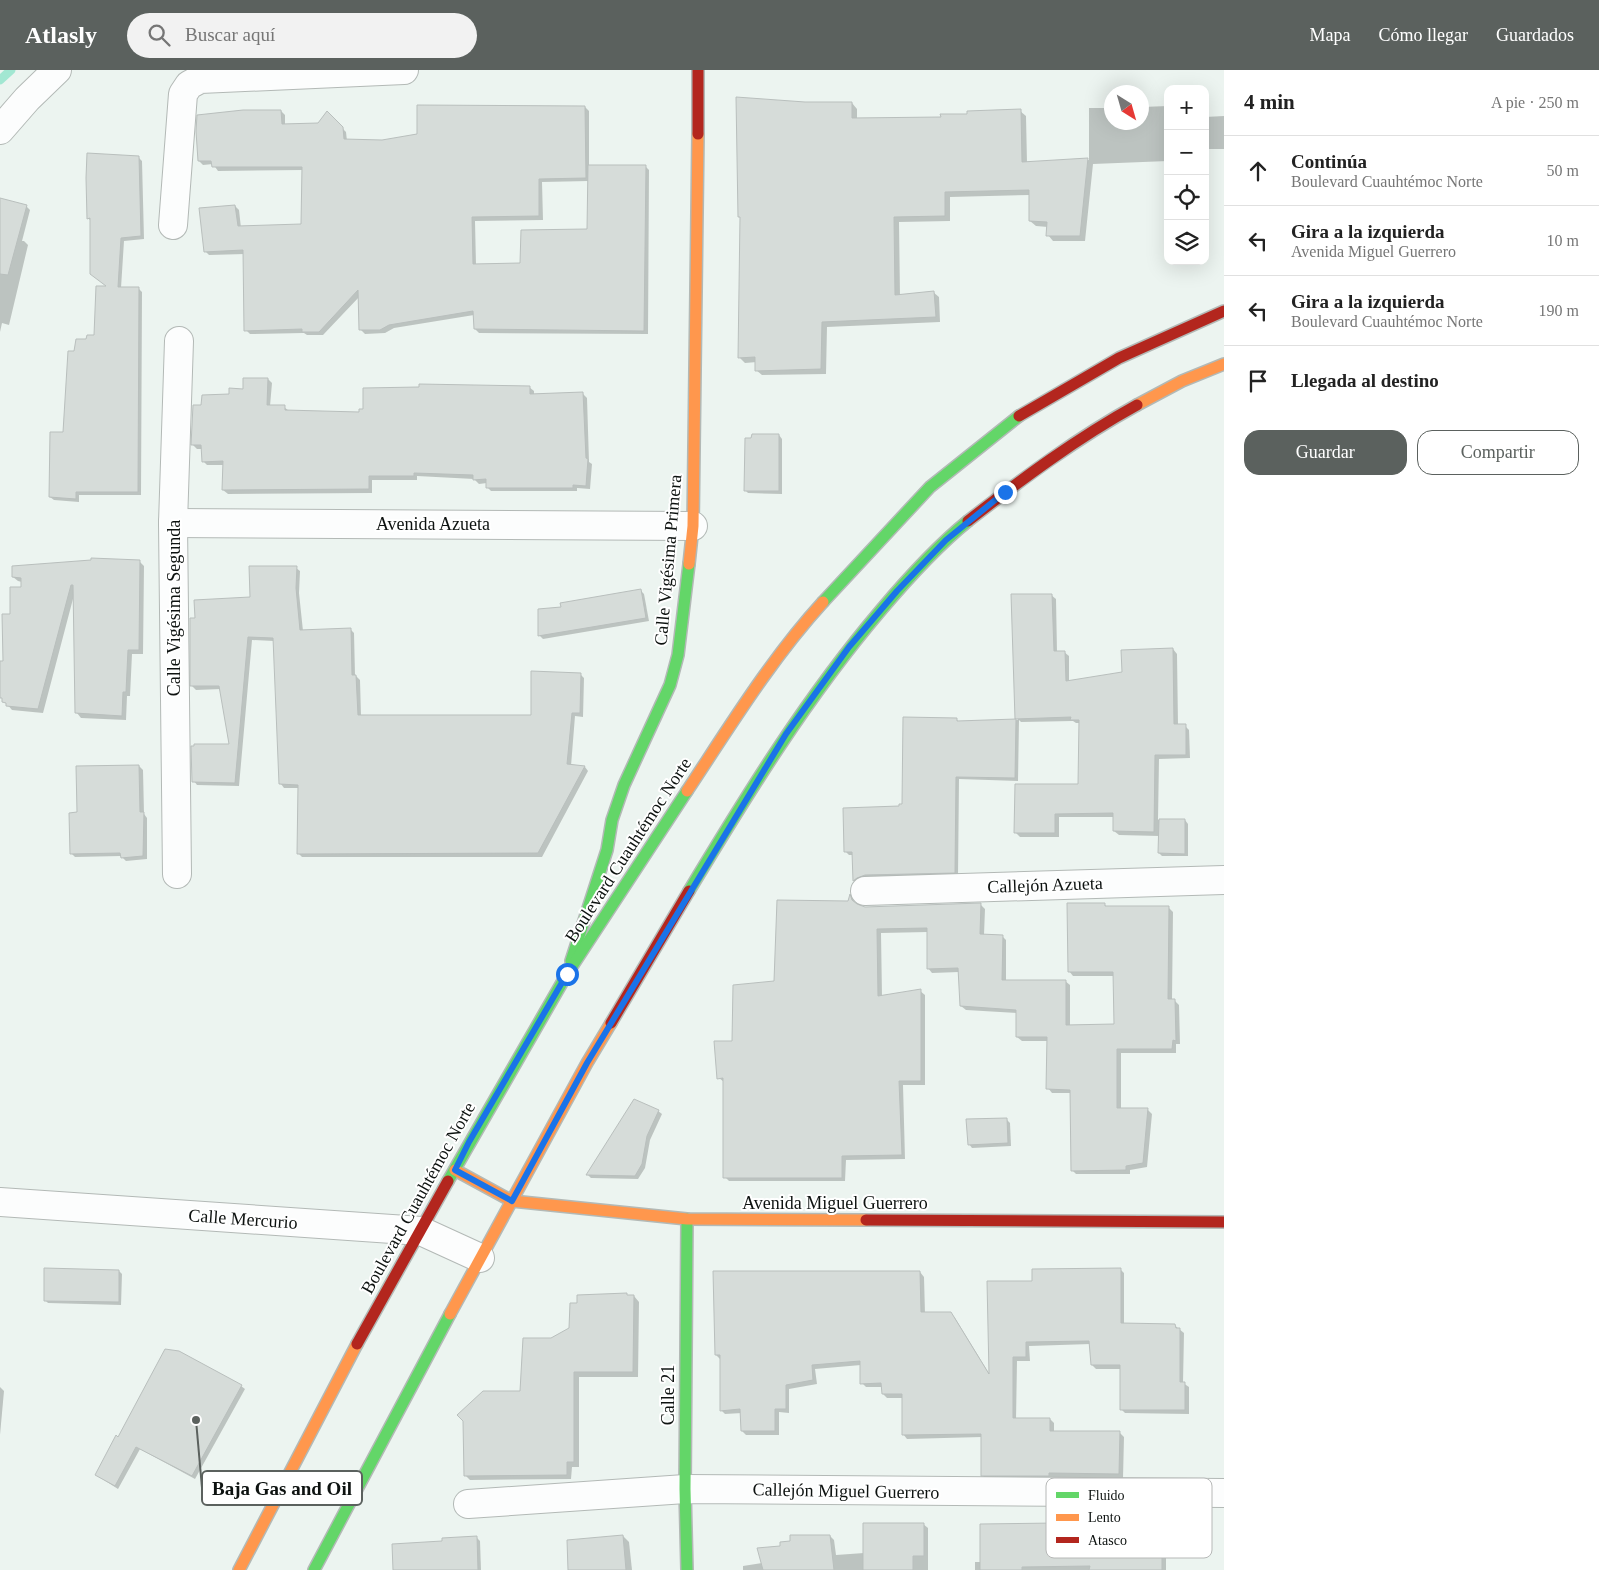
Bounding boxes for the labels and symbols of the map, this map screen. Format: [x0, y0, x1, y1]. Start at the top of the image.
north arrow [1104, 85, 1149, 130]
street label: Calle Vigésima Primera [651, 474, 685, 646]
route end [994, 481, 1017, 504]
street label: Avenida Azueta [376, 514, 490, 534]
street label: Calle Vigésima Segunda [164, 520, 184, 696]
street label: Boulevard Cuauhtémoc Norte [561, 754, 695, 946]
street label: Callejón Azueta [987, 873, 1103, 897]
route start [556, 963, 579, 986]
street label: Boulevard Cuauhtémoc Norte [357, 1099, 479, 1297]
street label: Avenida Miguel Guerrero [742, 1193, 928, 1213]
street label: Calle Mercurio [188, 1205, 298, 1233]
street label: Calle 21 [658, 1365, 678, 1425]
callout: Baja Gas and Oil [202, 1471, 362, 1505]
text: Baja Gas and Oil [212, 1478, 352, 1499]
legend [1046, 1478, 1212, 1558]
street label: Callejón Miguel Guerrero [752, 1479, 940, 1503]
text: Fluido [1088, 1488, 1125, 1503]
text: Lento [1088, 1510, 1121, 1525]
text: Atasco [1088, 1533, 1127, 1548]

